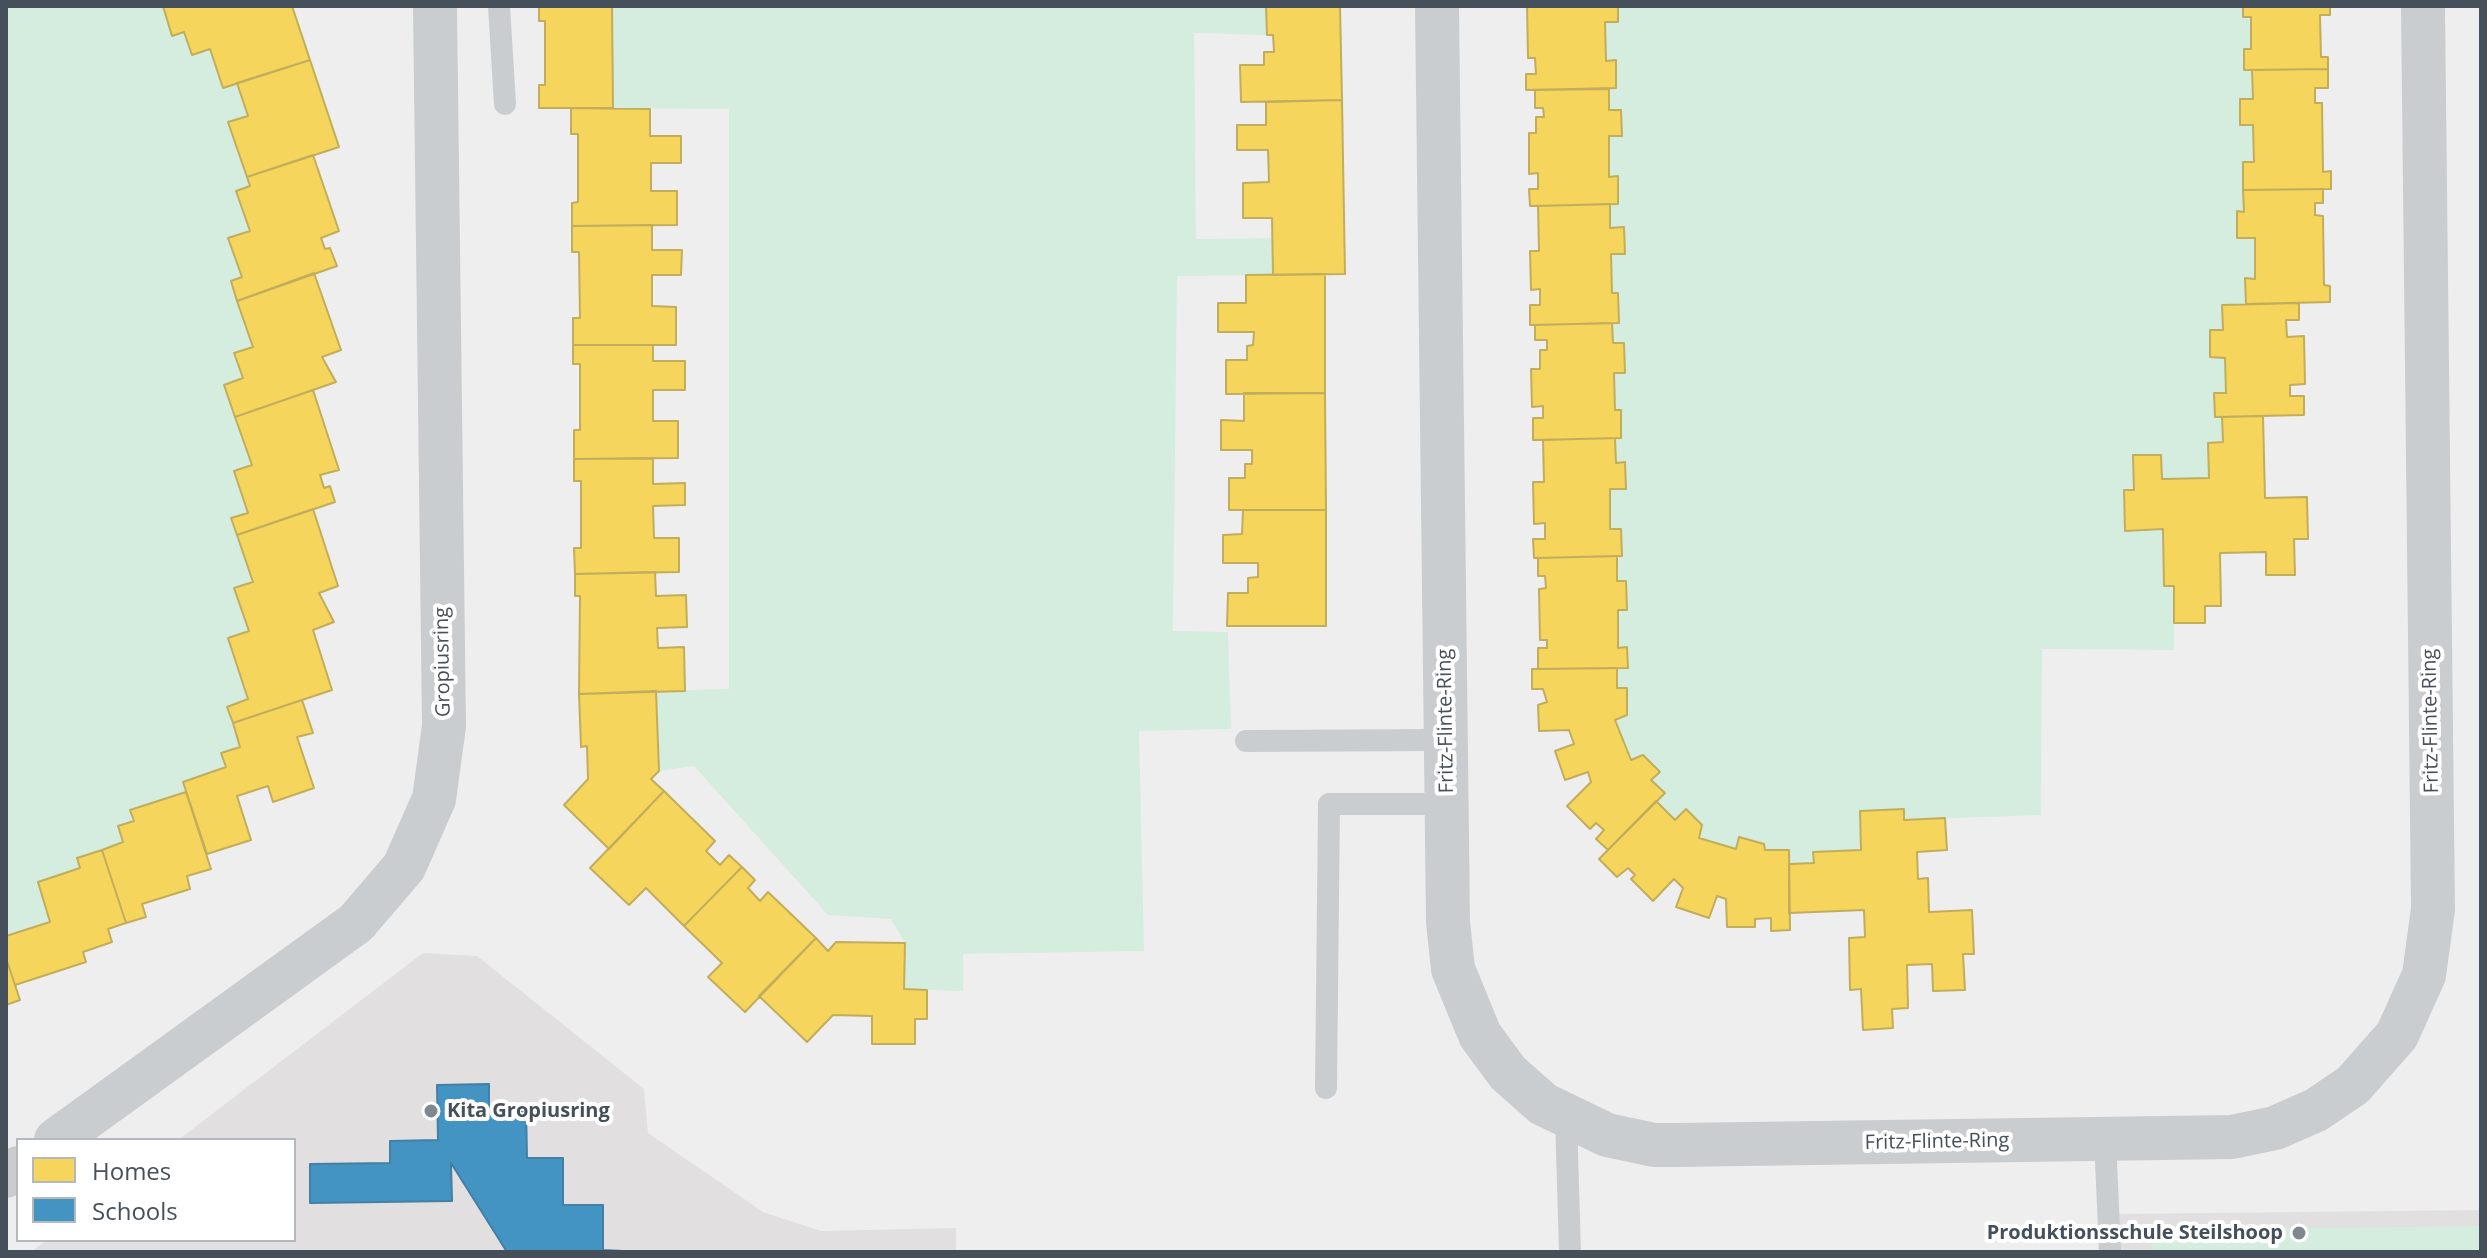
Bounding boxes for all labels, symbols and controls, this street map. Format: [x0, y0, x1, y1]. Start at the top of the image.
street label: Gropiusring [430, 607, 456, 717]
street label: Fritz-Flinte-Ring [1433, 649, 1459, 793]
street label: Fritz-Flinte-Ring [2418, 649, 2444, 793]
place label: Kita Gropiusring [447, 1099, 610, 1123]
marker: Kita Gropiusring [422, 1102, 440, 1120]
street label: Fritz-Flinte-Ring [1865, 1129, 2009, 1155]
legend [16, 1138, 296, 1242]
text: Homes [92, 1154, 171, 1187]
text: Schools [92, 1194, 178, 1227]
place label: Produktionsschule Steilshoop [1987, 1221, 2283, 1245]
marker: Produktionsschule Steilshoop [2290, 1224, 2308, 1242]

